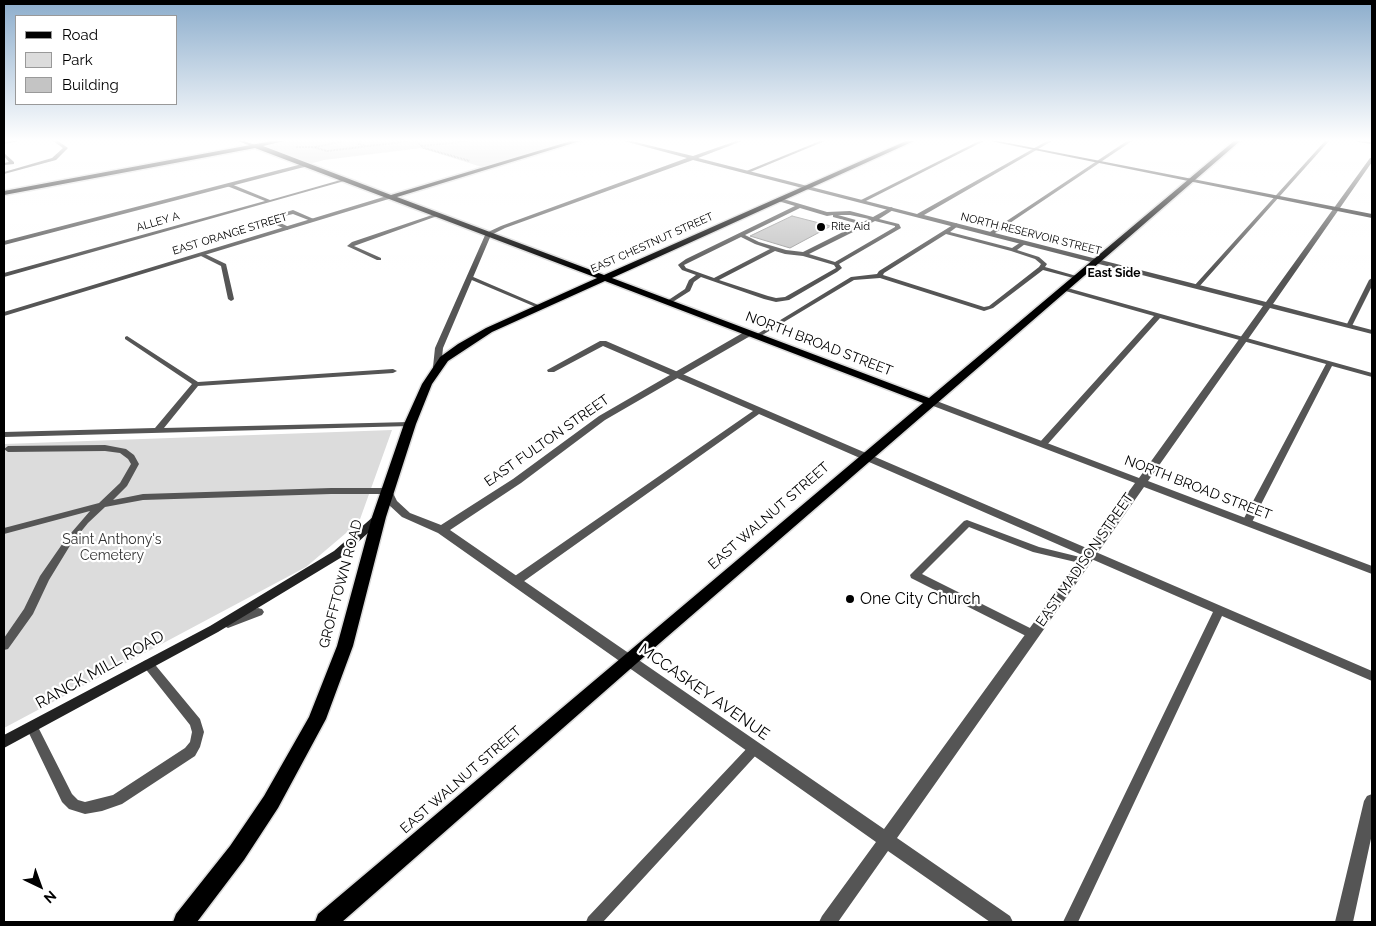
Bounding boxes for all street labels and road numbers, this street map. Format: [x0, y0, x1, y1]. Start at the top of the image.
street label: ALLEY A [135, 210, 181, 234]
street label: EAST ORANGE STREET [171, 210, 289, 258]
street label: EAST CHESTNUT STREET [589, 210, 715, 276]
street label: NORTH RESERVOIR STREET [959, 210, 1103, 258]
street label: NORTH BROAD STREET [743, 308, 895, 380]
street label: EAST FULTON STREET [481, 391, 613, 491]
street label: NORTH BROAD STREET [1122, 452, 1274, 524]
street label: EAST WALNUT STREET [705, 459, 833, 573]
street label: EAST MADISON STREET [1033, 490, 1137, 630]
street label: GROFFTOWN ROAD [316, 518, 366, 650]
street label: RANCK MILL ROAD [32, 627, 168, 713]
street label: MCCASKEY AVENUE [635, 640, 773, 744]
street label: EAST WALNUT STREET [397, 723, 525, 837]

